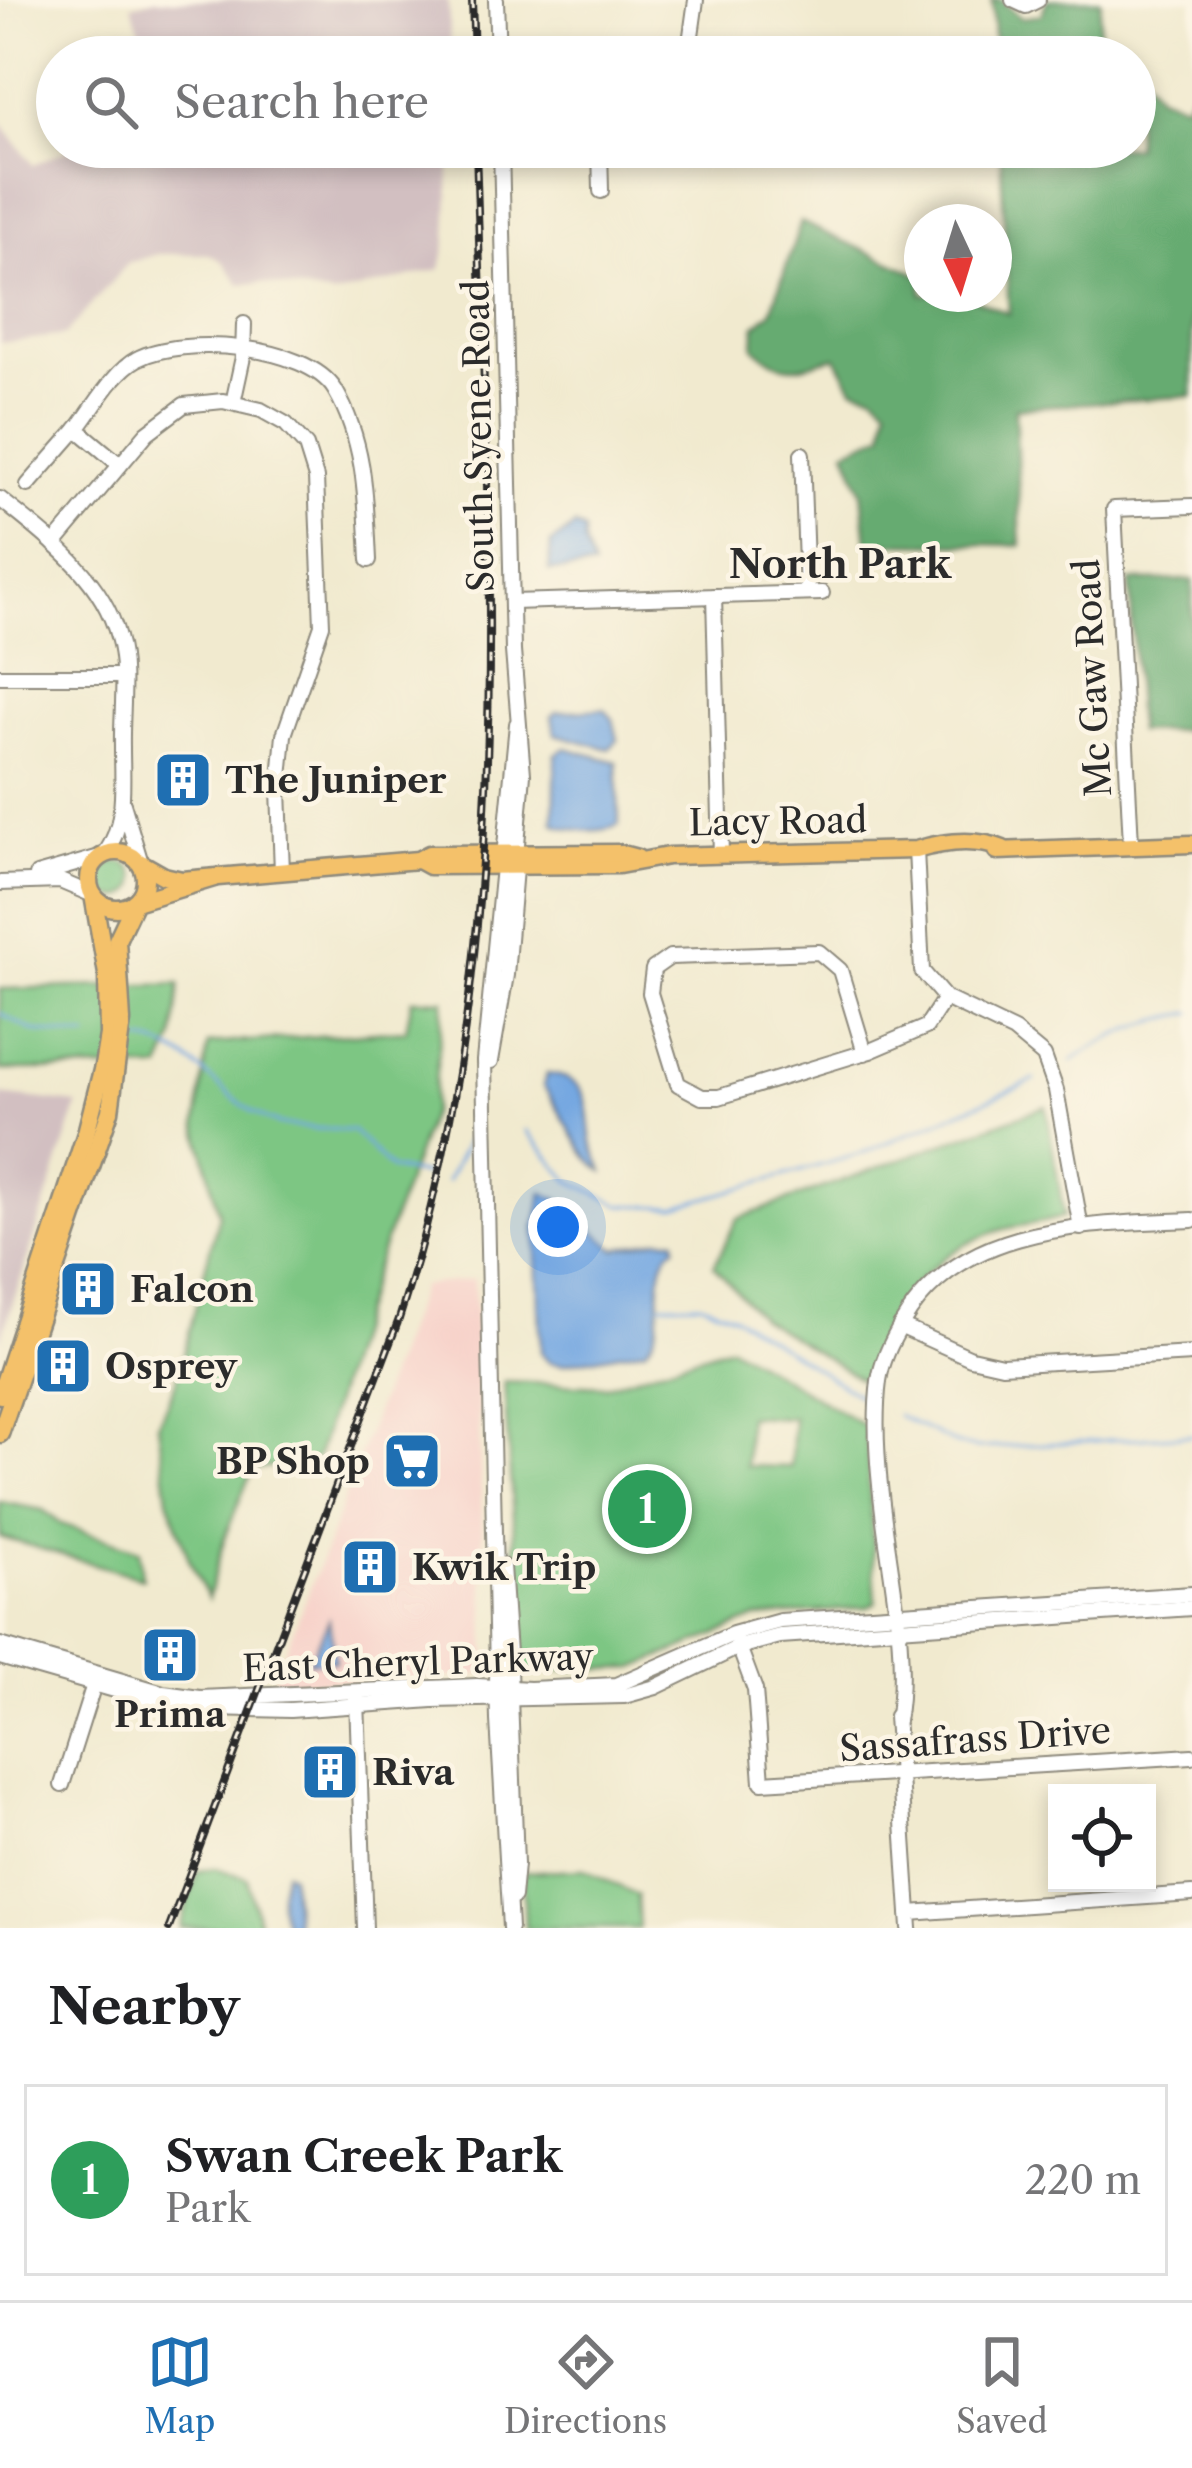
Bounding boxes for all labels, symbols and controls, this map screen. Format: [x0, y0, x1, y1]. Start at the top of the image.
search box [36, 36, 1156, 168]
icon: search [78, 69, 144, 135]
text: Search here [174, 74, 429, 130]
north arrow [904, 204, 1012, 312]
street label: South Syene Road [453, 279, 503, 593]
district label: North Park [729, 540, 952, 588]
street label: Mc Gaw Road [1064, 558, 1120, 798]
building icon: The Juniper [152, 749, 214, 811]
place label: The Juniper [225, 758, 447, 802]
street label: Lacy Road [688, 797, 868, 845]
your location [528, 1197, 588, 1257]
building icon: Falcon [57, 1258, 119, 1320]
place label: Falcon [130, 1267, 254, 1311]
building icon: Osprey [32, 1335, 94, 1397]
place label: Osprey [105, 1344, 238, 1388]
supermarket icon: BP Shop [381, 1430, 443, 1492]
place label: BP Shop [216, 1439, 370, 1483]
pin: 1 [608, 1464, 686, 1554]
building icon: Kwik Trip [339, 1536, 401, 1598]
place label: Kwik Trip [412, 1545, 596, 1589]
building icon: Prima [139, 1624, 201, 1686]
street label: East Cheryl Parkway [242, 1634, 595, 1690]
place label: Prima [114, 1692, 227, 1736]
street label: Sassafrass Drive [838, 1708, 1112, 1770]
building icon: Riva [299, 1741, 361, 1803]
place label: Riva [372, 1750, 456, 1794]
map controls [1048, 1784, 1156, 1892]
button: locate [1048, 1784, 1156, 1892]
text: Nearby [48, 1975, 240, 2037]
text: Swan Creek Park [165, 2128, 562, 2184]
text: 1 [81, 2156, 99, 2204]
text: 220 m [1025, 2156, 1141, 2204]
text: Park [165, 2184, 250, 2232]
tab: Map [144, 2329, 215, 2442]
tab: Directions [504, 2329, 667, 2442]
tab: Saved [956, 2329, 1048, 2442]

